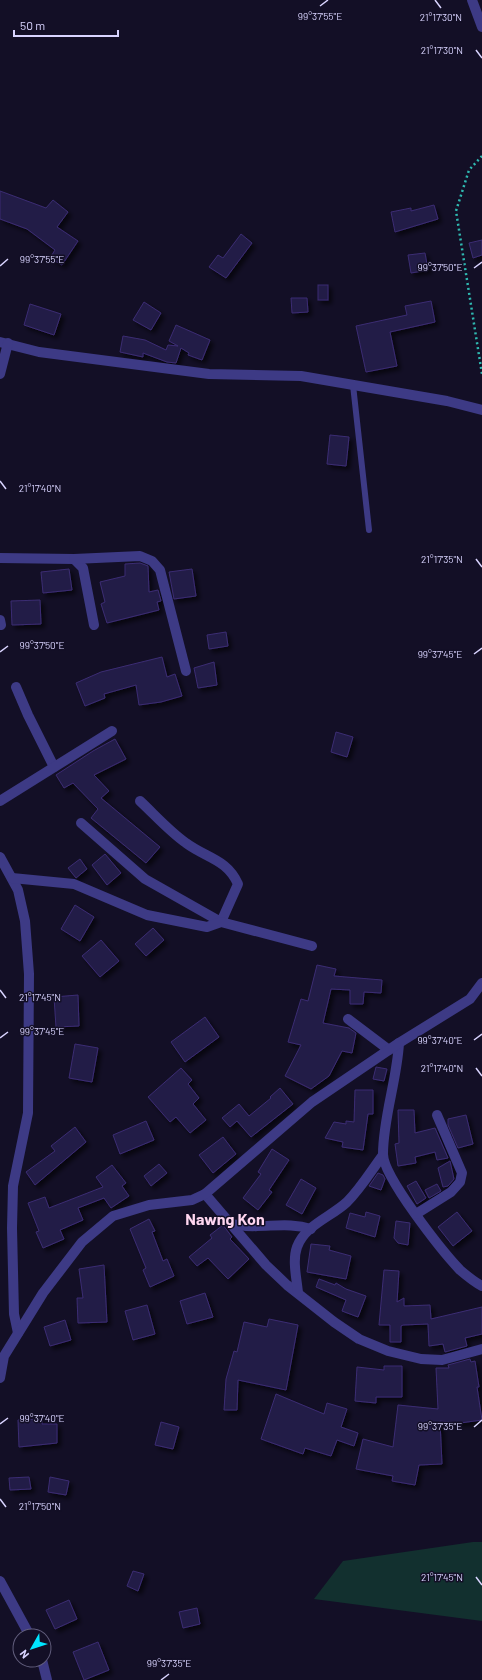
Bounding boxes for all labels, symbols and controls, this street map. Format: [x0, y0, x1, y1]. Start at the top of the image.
text: 99°37'55"E [298, 10, 342, 22]
text: 21°17'30"N [420, 11, 462, 23]
scale bar [14, 12, 118, 38]
text: 50 m [20, 18, 45, 32]
text: 21°17'30"N [421, 44, 463, 56]
text: 99°37'55"E [20, 253, 64, 265]
text: 99°37'50"E [418, 261, 462, 273]
text: 21°17'40"N [19, 482, 61, 494]
text: 21°17'35"N [421, 553, 463, 565]
text: 99°37'50"E [20, 639, 64, 651]
text: 99°37'45"E [418, 648, 462, 660]
text: 21°17'45"N [19, 991, 61, 1003]
text: 99°37'45"E [20, 1025, 64, 1037]
text: 99°37'40"E [417, 1034, 463, 1046]
text: 21°17'40"N [421, 1062, 463, 1074]
district label: Nawng Kon [185, 1209, 265, 1228]
text: 99°37'40"E [19, 1412, 65, 1424]
text: 99°37'35"E [418, 1420, 462, 1432]
text: 21°17'50"N [19, 1500, 61, 1512]
text: 21°17'45"N [421, 1571, 463, 1583]
north arrow [12, 1628, 52, 1668]
text: N [16, 1648, 31, 1662]
text: 99°37'35"E [147, 1657, 191, 1669]

